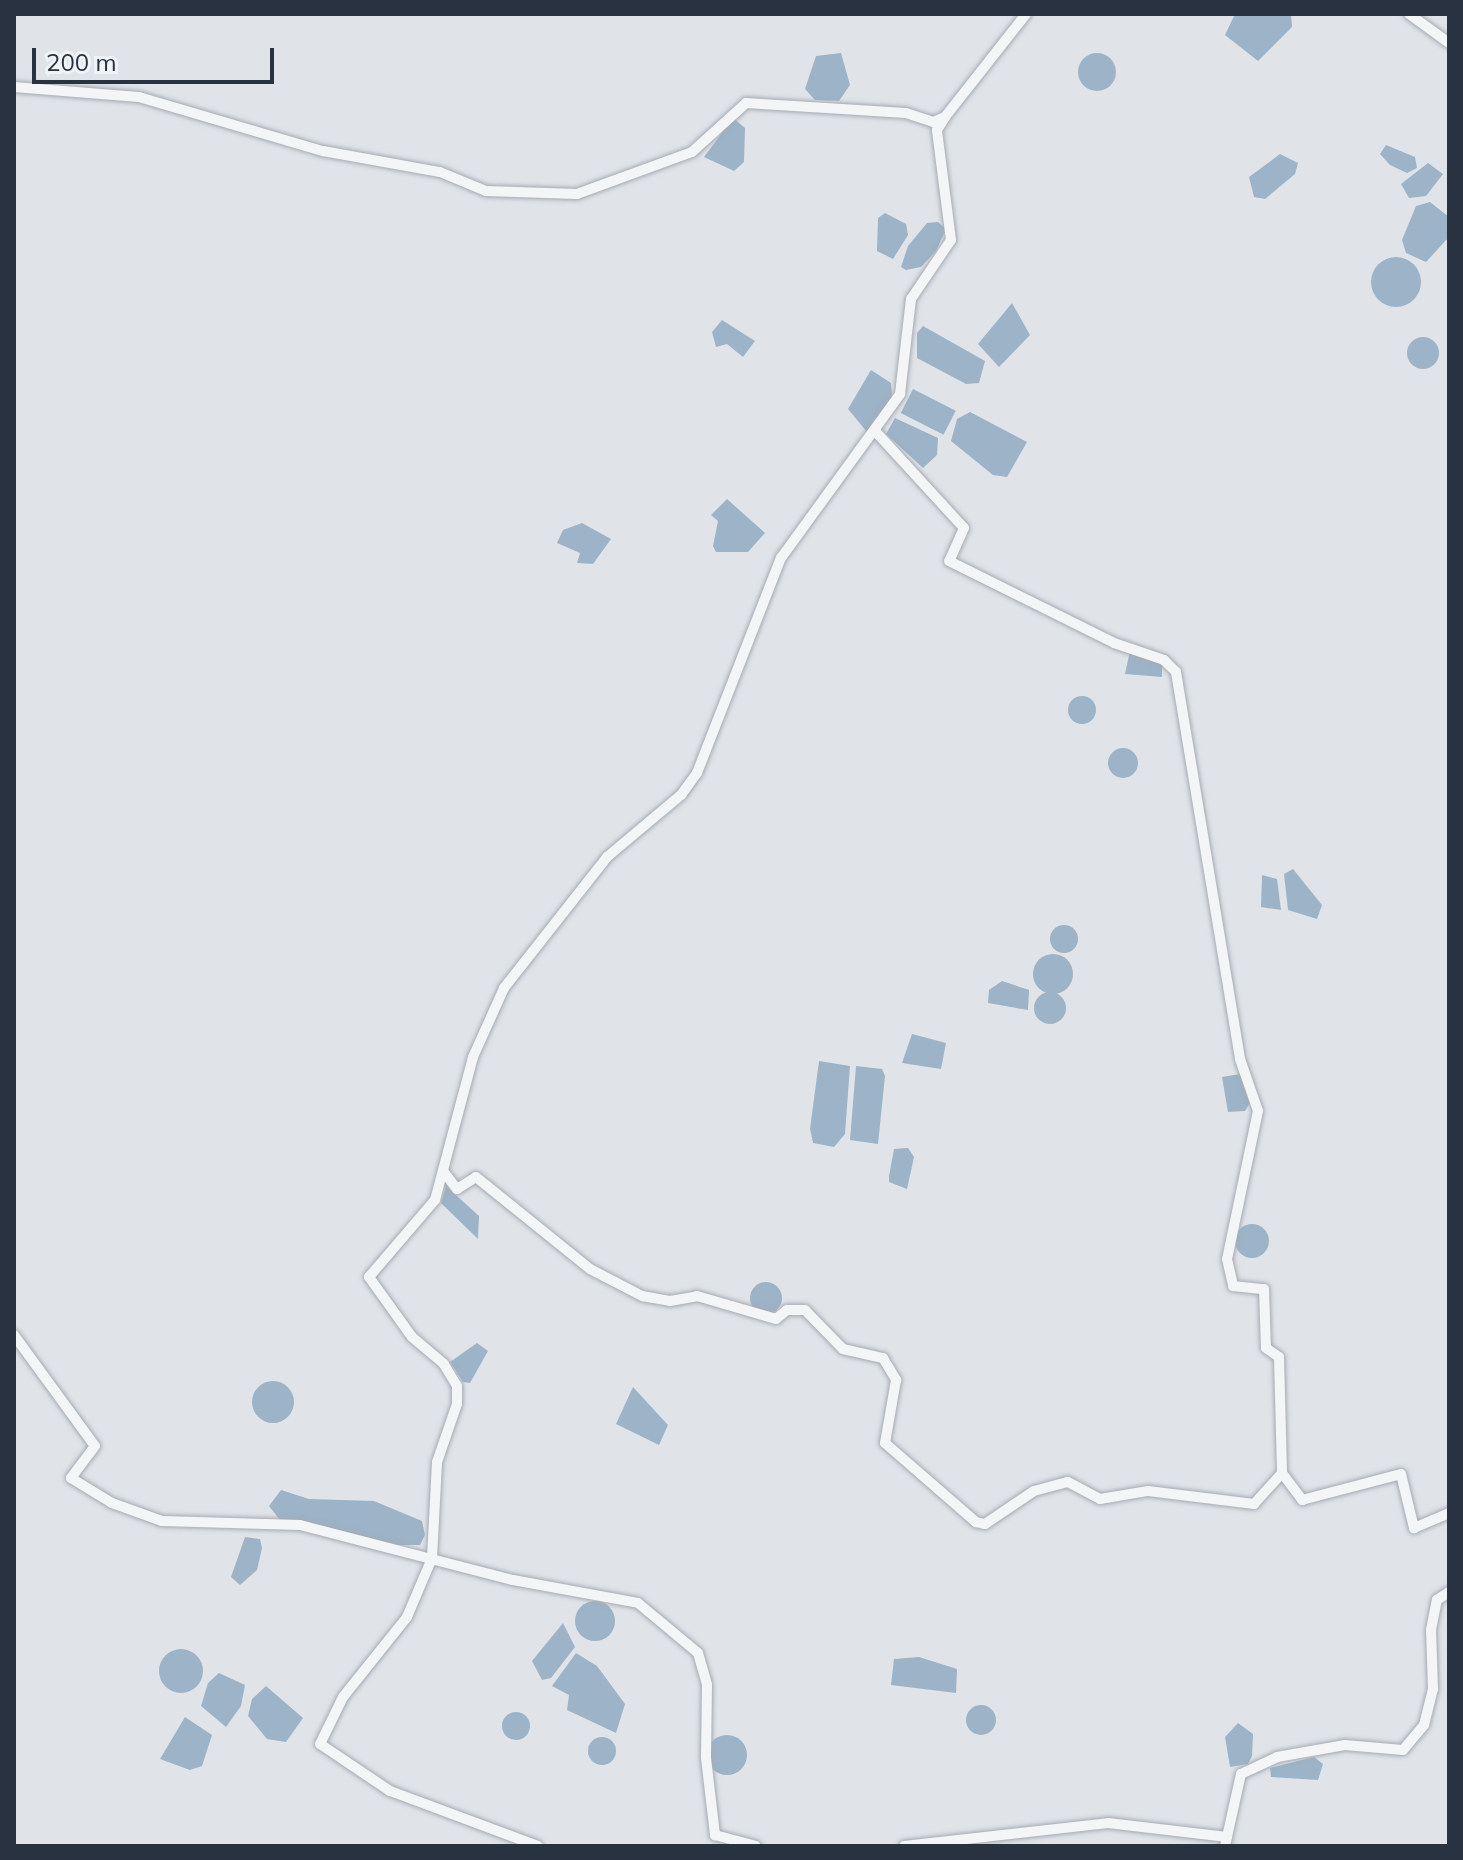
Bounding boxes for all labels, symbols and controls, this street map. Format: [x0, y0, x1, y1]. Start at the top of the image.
scale bar [36, 32, 278, 82]
text: 200 m [46, 47, 117, 77]

